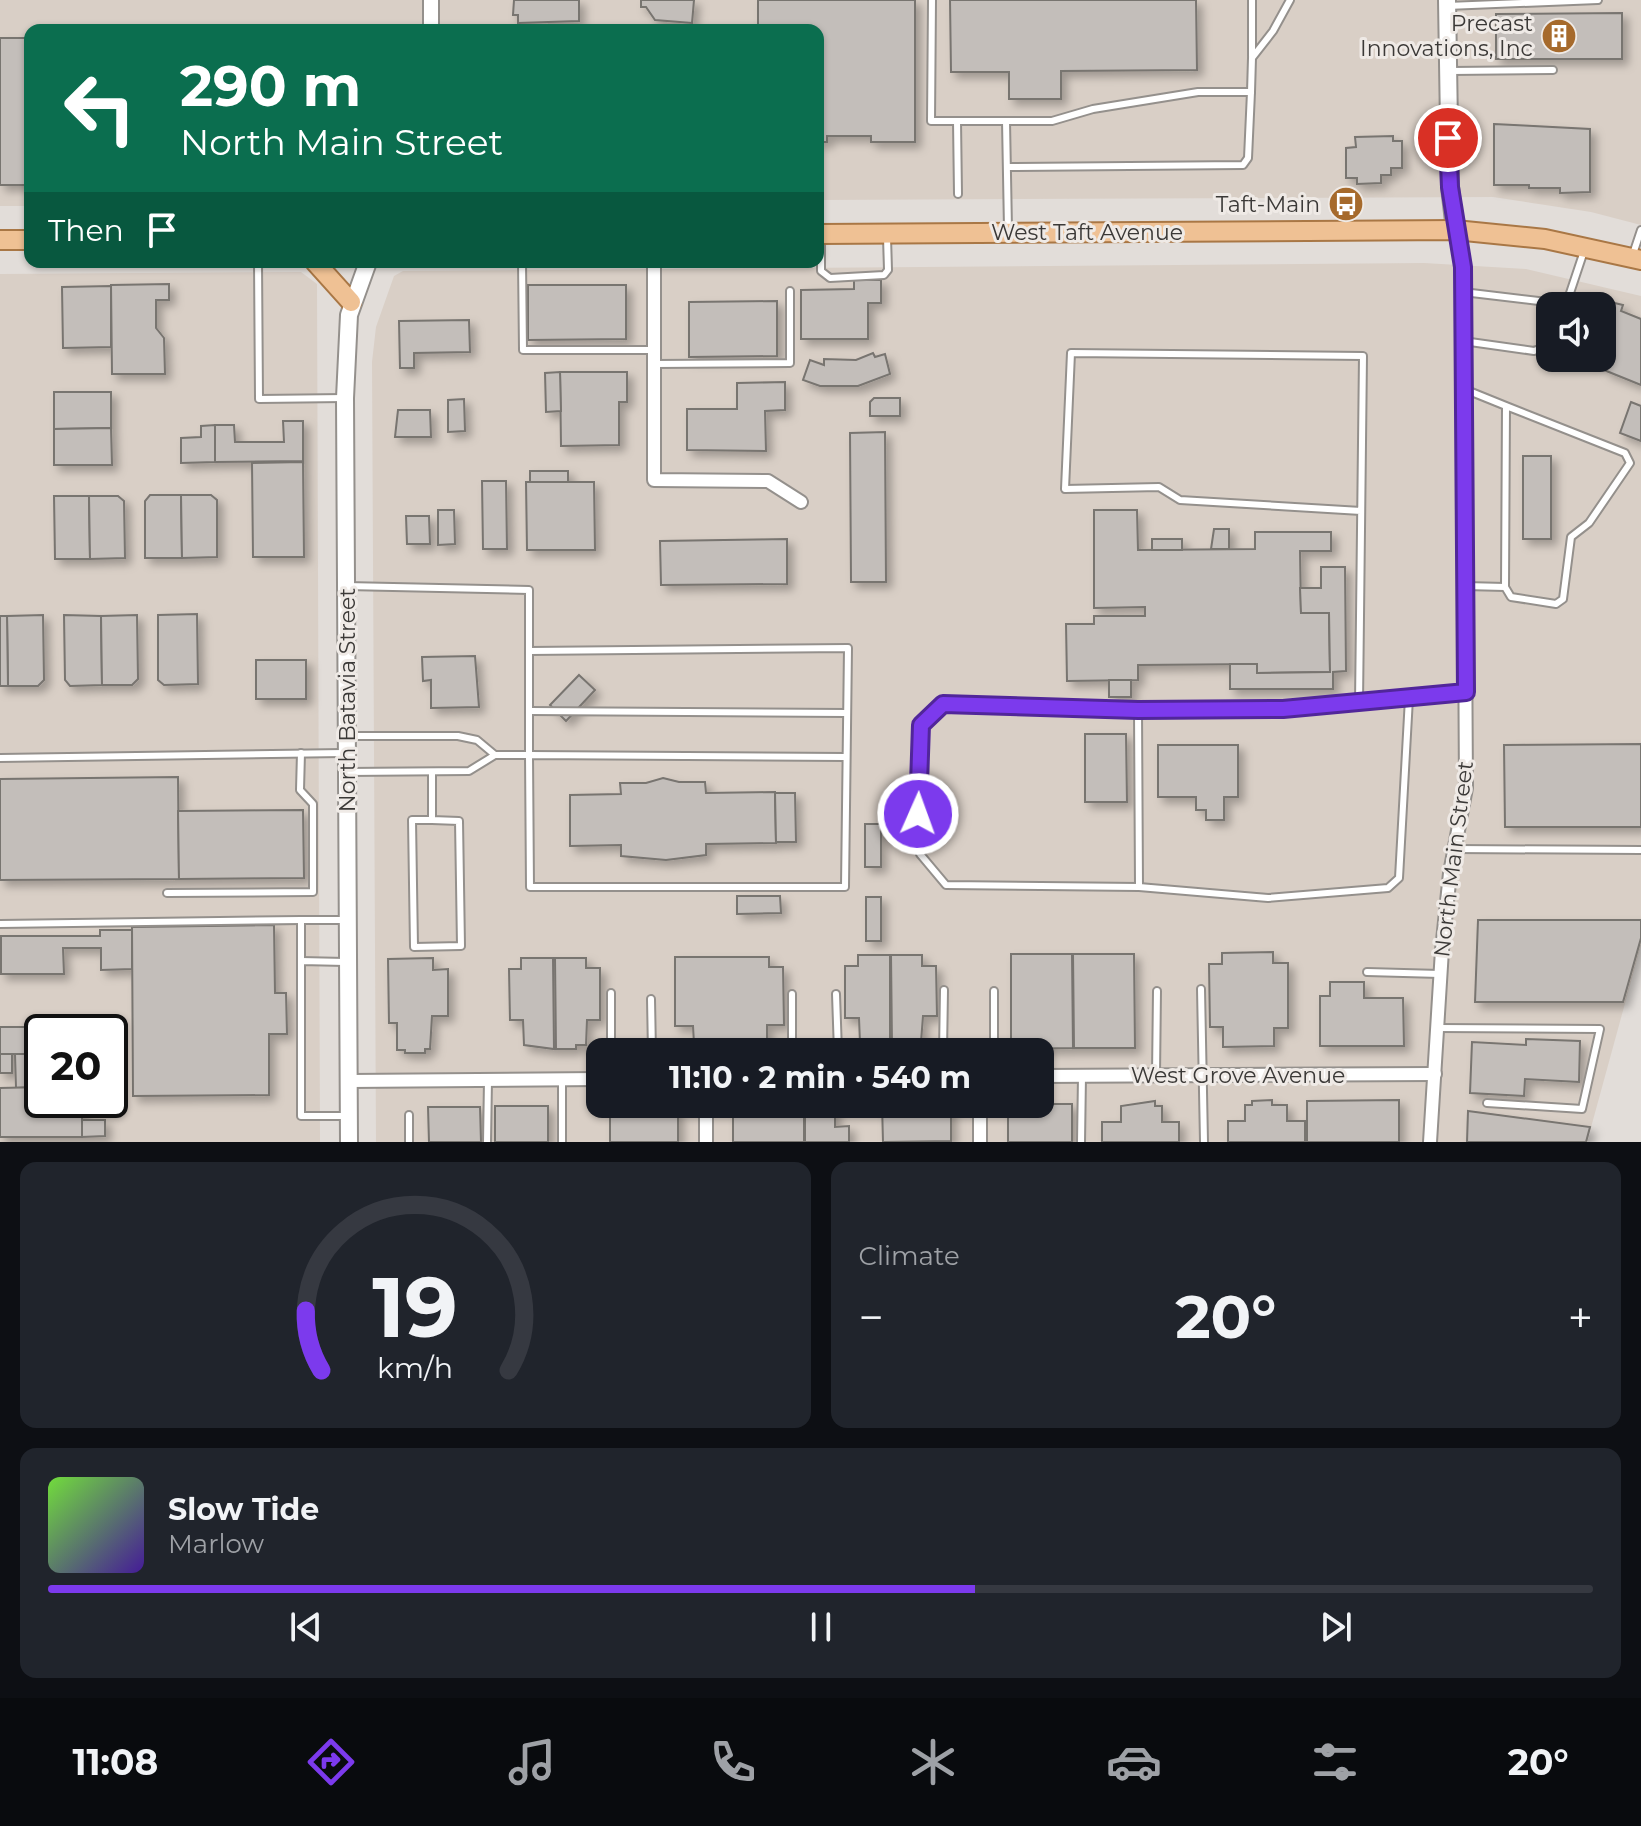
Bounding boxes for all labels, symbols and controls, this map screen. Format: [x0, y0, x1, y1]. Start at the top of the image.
place label: Precast Innovations, Inc [1360, 10, 1533, 62]
building icon: Precast Innovations, Inc [1540, 17, 1578, 55]
text: 290 m [180, 52, 361, 120]
icon: left [48, 56, 152, 160]
pin [1414, 104, 1482, 172]
icon: arrive [1426, 116, 1470, 160]
text: North Main Street [180, 120, 503, 164]
bus stop icon: Taft-Main [1327, 185, 1365, 223]
place label: Taft-Main [1216, 191, 1320, 218]
icon: arrive [140, 208, 184, 252]
text: Then [48, 212, 124, 249]
street label: West Taft Avenue [991, 219, 1183, 246]
map controls [1536, 292, 1616, 372]
button: sound [1536, 292, 1616, 372]
street label: North Batavia Street [334, 588, 361, 812]
street label: North Main Street [1428, 759, 1479, 959]
position arrow [876, 772, 960, 856]
speed limit sign: 20 [24, 1014, 128, 1118]
text: 11:10 · 2 min · 540 m [669, 1059, 971, 1096]
street label: West Grove Avenue [1131, 1062, 1345, 1089]
text: Climate [859, 1240, 960, 1272]
text: 19 [372, 1256, 458, 1358]
text: 20° [1175, 1280, 1276, 1353]
text: − [859, 1290, 884, 1344]
text: + [1568, 1290, 1593, 1344]
text: km/h [377, 1350, 453, 1385]
text: Slow Tide [168, 1491, 319, 1528]
text: Marlow [168, 1528, 264, 1560]
icon: previous [284, 1605, 328, 1649]
icon: pause [799, 1605, 843, 1649]
icon: next [1314, 1605, 1358, 1649]
icon: directions [303, 1734, 359, 1790]
icon: music [504, 1734, 560, 1790]
icon: phone [705, 1734, 761, 1790]
icon: climate [905, 1734, 961, 1790]
icon: car [1106, 1734, 1162, 1790]
icon: filters [1307, 1734, 1363, 1790]
text: 11:08 [72, 1740, 158, 1784]
text: 20° [1508, 1740, 1569, 1784]

